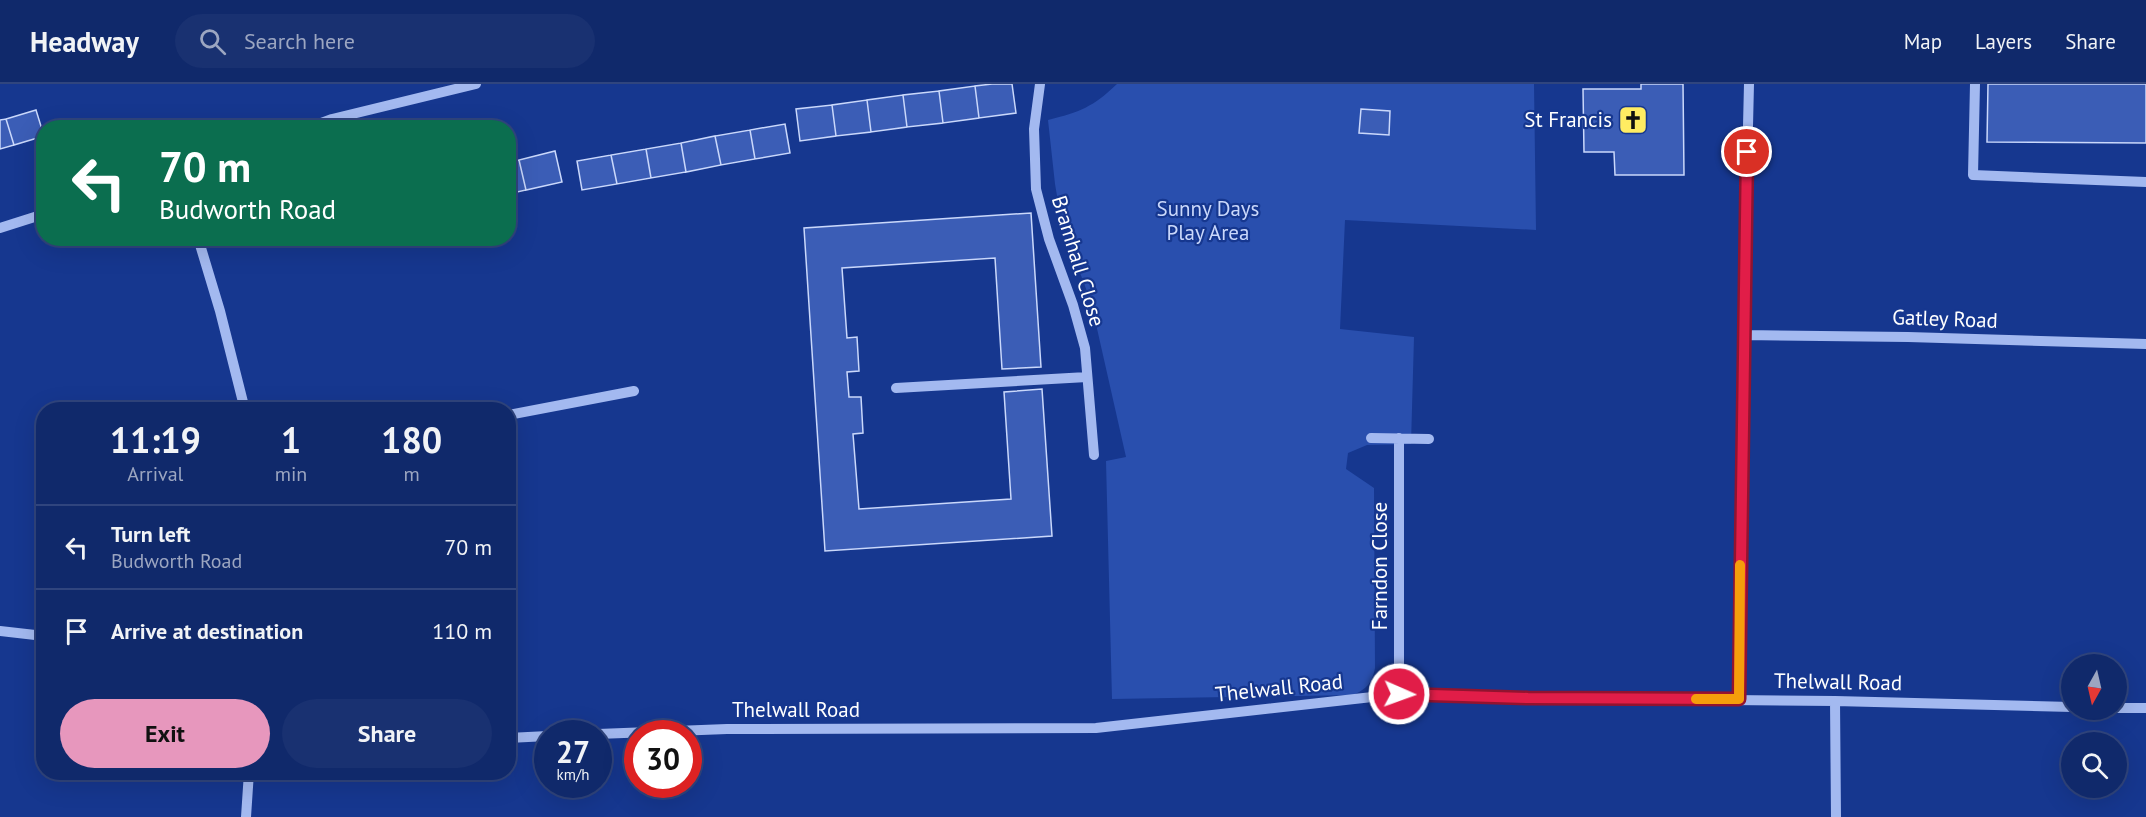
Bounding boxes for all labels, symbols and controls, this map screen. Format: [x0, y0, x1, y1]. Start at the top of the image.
search box [175, 14, 595, 68]
text: Headway [30, 23, 139, 60]
icon: search [196, 25, 229, 58]
text: Search here [244, 27, 355, 55]
text: Map [1904, 28, 1942, 55]
text: Layers [1975, 28, 2032, 55]
text: Share [2065, 28, 2116, 55]
church icon: St Francis [1617, 104, 1649, 136]
place label: St Francis [1524, 106, 1612, 133]
pin [1721, 126, 1772, 177]
icon: arrive [1730, 135, 1763, 168]
text: 70 m [159, 139, 251, 194]
icon: left [60, 144, 138, 222]
text: Budworth Road [159, 192, 336, 226]
street label: Bramhall Close [1046, 192, 1111, 330]
park label: Sunny Days Play Area [1157, 195, 1259, 246]
street label: Gatley Road [1892, 303, 1998, 334]
text: 11:19 [110, 416, 201, 463]
text: 1 [281, 416, 301, 463]
text: 180 [381, 416, 442, 463]
text: Arrival [127, 461, 183, 487]
text: min [275, 461, 307, 487]
text: m [404, 461, 420, 487]
street label: Farndon Close [1366, 502, 1393, 630]
text: Turn left [111, 520, 191, 548]
icon: left [60, 531, 93, 564]
text: 70 m [444, 533, 492, 561]
text: Budworth Road [111, 548, 242, 574]
icon: arrive [60, 615, 93, 648]
text: Arrive at destination [111, 617, 303, 645]
text: 110 m [432, 617, 492, 645]
north arrow [2061, 654, 2127, 720]
map controls [2061, 654, 2127, 798]
position arrow [1367, 662, 1431, 726]
street label: Thelwall Road [1214, 667, 1344, 708]
street label: Thelwall Road [1774, 667, 1902, 696]
street label: Thelwall Road [732, 696, 860, 723]
button: Exit [60, 699, 270, 768]
button: Share [282, 699, 492, 768]
speed limit sign: 30 [624, 720, 702, 798]
text: 27 [556, 732, 590, 771]
button: search [2061, 732, 2127, 798]
text: km/h [557, 765, 589, 784]

